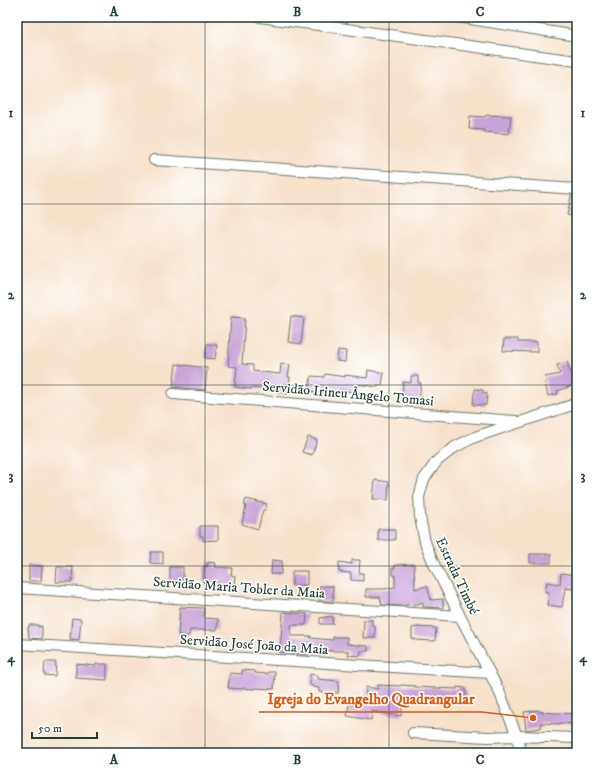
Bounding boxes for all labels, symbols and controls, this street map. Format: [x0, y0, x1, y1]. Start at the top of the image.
text: A [109, 4, 119, 20]
text: B [293, 4, 301, 20]
text: C [476, 4, 485, 20]
text: 1 [9, 105, 14, 121]
text: 1 [581, 105, 586, 121]
text: 2 [8, 287, 15, 303]
text: 2 [580, 287, 587, 303]
street label: Servidão Irineu Ângelo Tomasi [262, 378, 435, 410]
text: 3 [9, 468, 14, 484]
text: 3 [581, 468, 586, 484]
street label: Estrada Timbé [431, 535, 483, 618]
street label: Servidão Maria Tobler da Maia [152, 573, 326, 603]
street label: Servidão José João da Maia [179, 631, 329, 659]
text: 4 [6, 650, 15, 667]
text: 4 [578, 650, 587, 667]
callout: Igreja do Evangelho Quadrangular [259, 685, 482, 712]
text: Igreja do Evangelho Quadrangular [268, 690, 475, 709]
scale bar [32, 714, 97, 740]
text: 50 m [38, 721, 62, 736]
text: A [109, 752, 119, 768]
text: B [293, 752, 301, 768]
text: C [476, 752, 485, 768]

